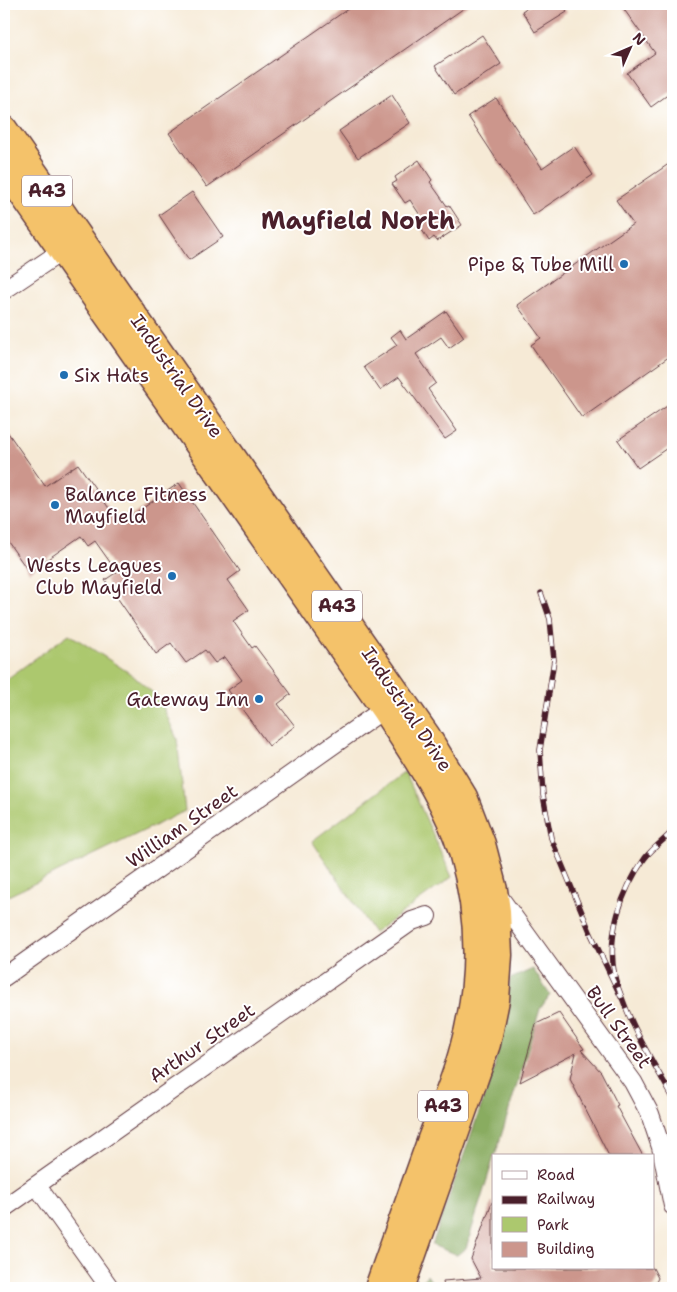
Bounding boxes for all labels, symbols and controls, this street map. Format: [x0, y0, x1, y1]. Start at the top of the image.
north arrow [604, 22, 654, 72]
text: N [629, 29, 649, 49]
road number: A43 [22, 176, 72, 207]
district label: Mayfield North [261, 205, 455, 237]
place label: Pipe & Tube Mill [468, 252, 614, 277]
marker: Pipe & Tube Mill [618, 258, 630, 270]
street label: Industrial Drive [125, 309, 229, 443]
place label: Six Hats [74, 363, 149, 388]
marker: Six Hats [58, 369, 70, 381]
place label: Balance Fitness Mayfield [65, 482, 207, 529]
marker: Balance Fitness Mayfield [49, 499, 61, 511]
place label: Wests Leagues Club Mayfield [26, 553, 162, 600]
marker: Wests Leagues Club Mayfield [166, 570, 178, 582]
road number: A43 [312, 590, 362, 622]
street label: Industrial Drive [356, 642, 458, 776]
place label: Gateway Inn [126, 687, 249, 712]
marker: Gateway Inn [253, 693, 265, 705]
street label: William Street [121, 778, 243, 874]
street label: Bull Street [581, 981, 657, 1073]
street label: Arthur Street [144, 997, 260, 1089]
road number: A43 [418, 1090, 468, 1122]
legend [492, 1154, 654, 1270]
text: Road [537, 1165, 575, 1185]
text: Railway [537, 1189, 595, 1209]
text: Park [537, 1215, 569, 1235]
text: Building [537, 1239, 594, 1259]

